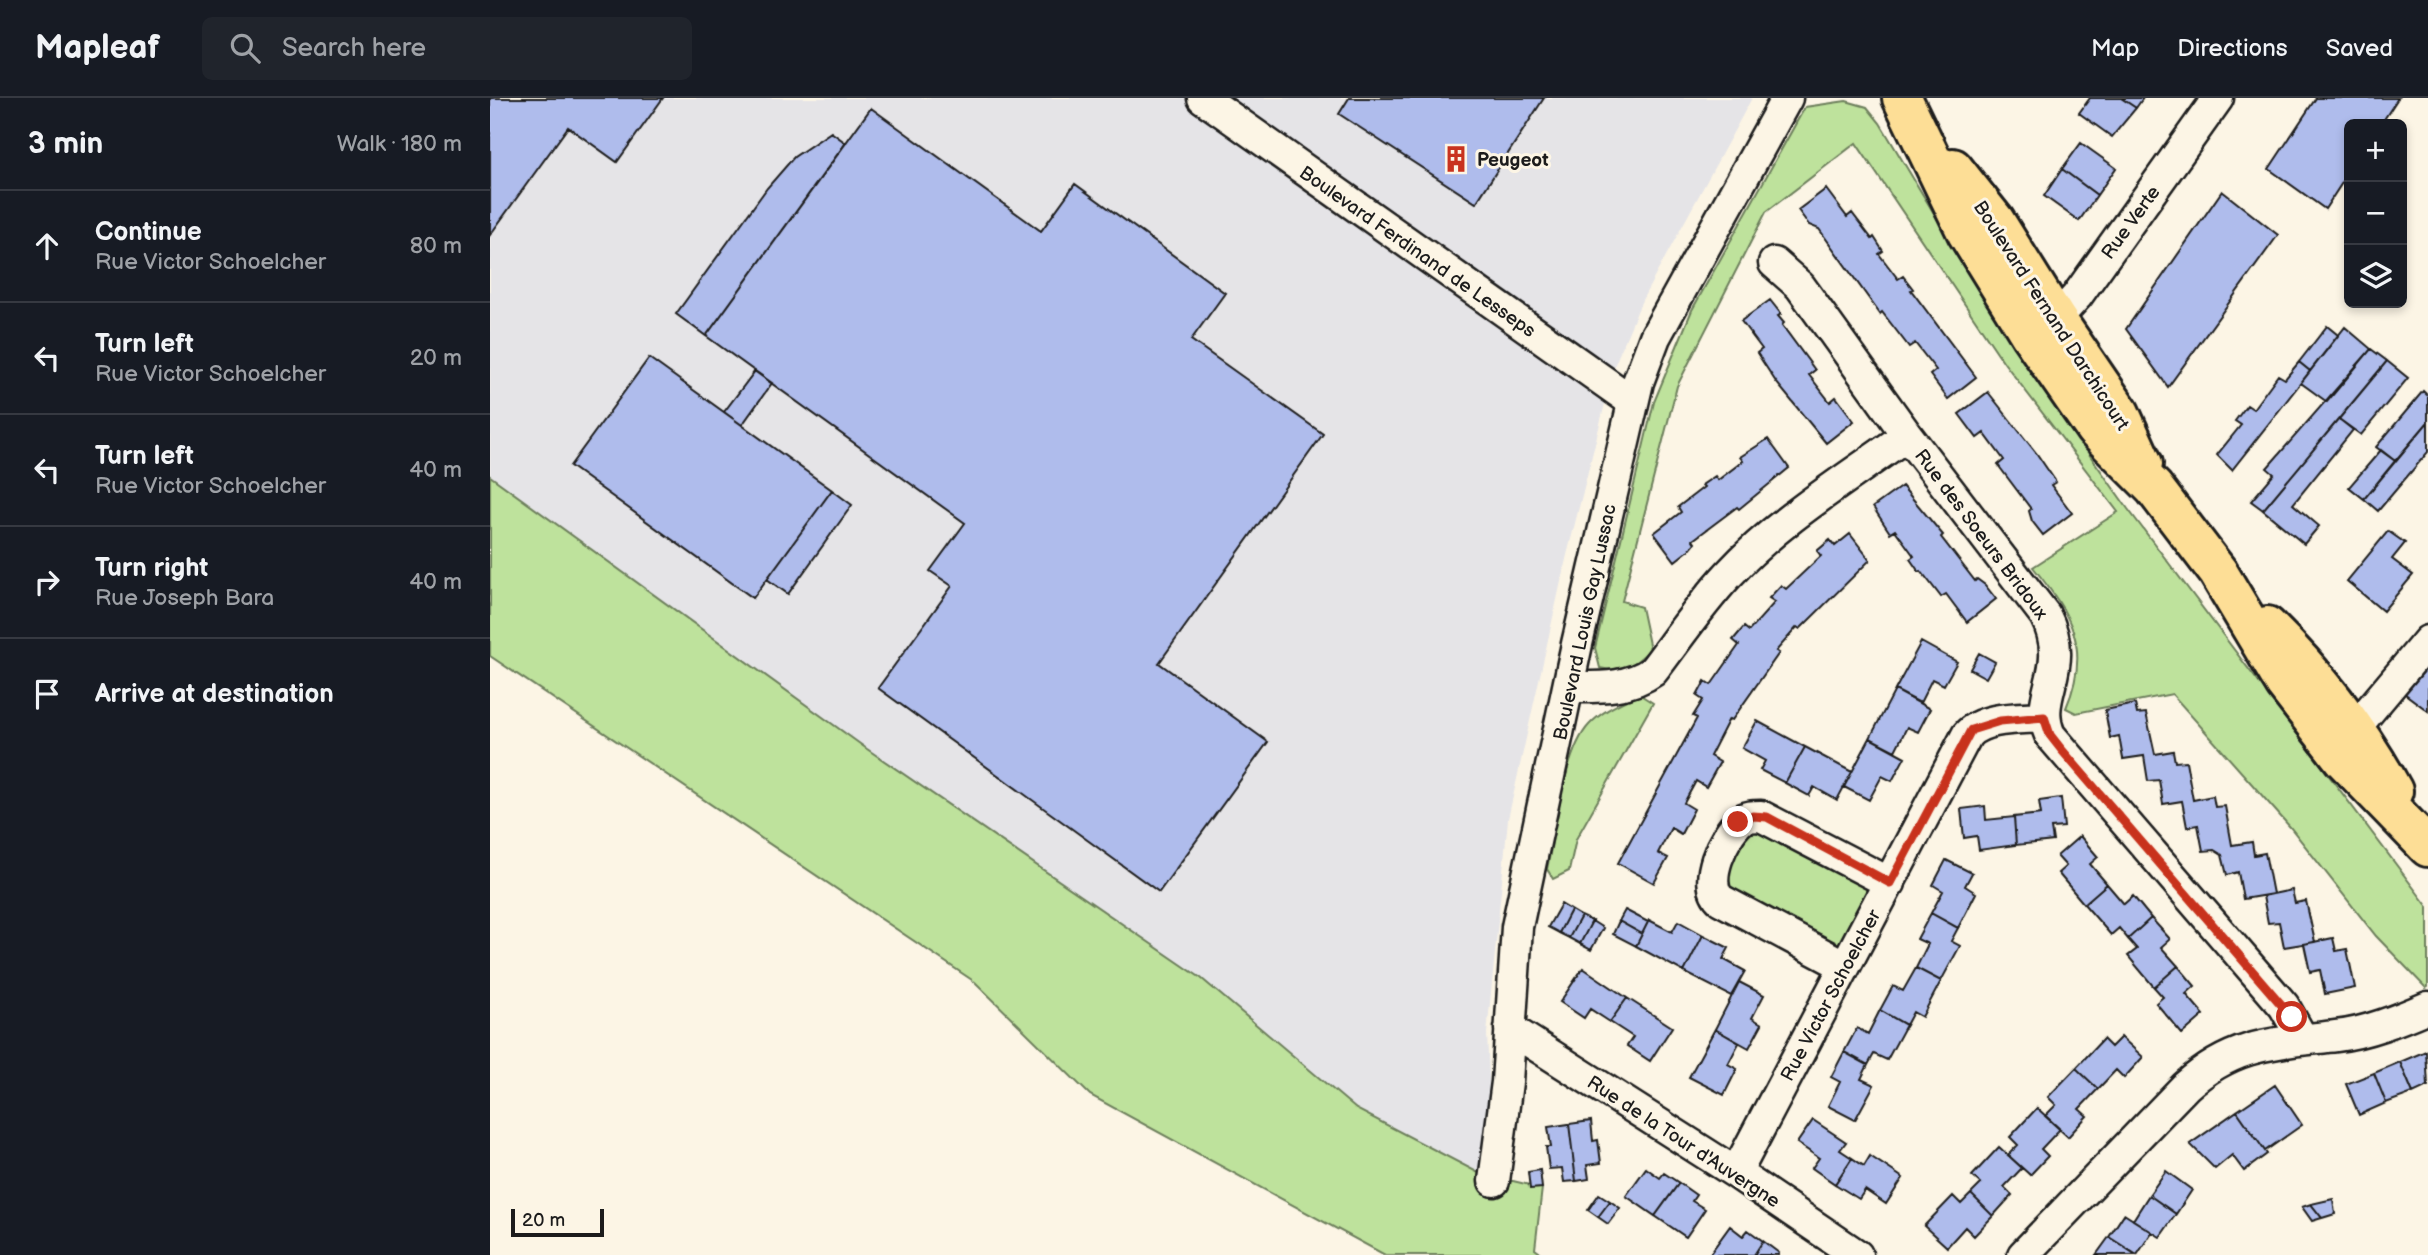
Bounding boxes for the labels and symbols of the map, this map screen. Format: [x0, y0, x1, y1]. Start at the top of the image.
building icon: Peugeot [1441, 144, 1471, 174]
place label: Peugeot [1477, 149, 1549, 172]
street label: Boulevard Ferdinand de Lesseps [1295, 162, 1540, 343]
street label: Rue Verte [2097, 182, 2166, 264]
street label: Boulevard Fernand Darchicourt [1968, 197, 2134, 435]
street label: Rue des Soeurs Bridoux [1909, 445, 2053, 625]
street label: Boulevard Louis Gay Lussac [1549, 502, 1622, 742]
route end [1722, 806, 1753, 837]
street label: Rue Victor Schoelcher [1776, 905, 1887, 1085]
route start [2276, 1001, 2307, 1032]
street label: Rue de la Tour d'Auvergne [1582, 1071, 1784, 1213]
scale bar [511, 1206, 604, 1238]

